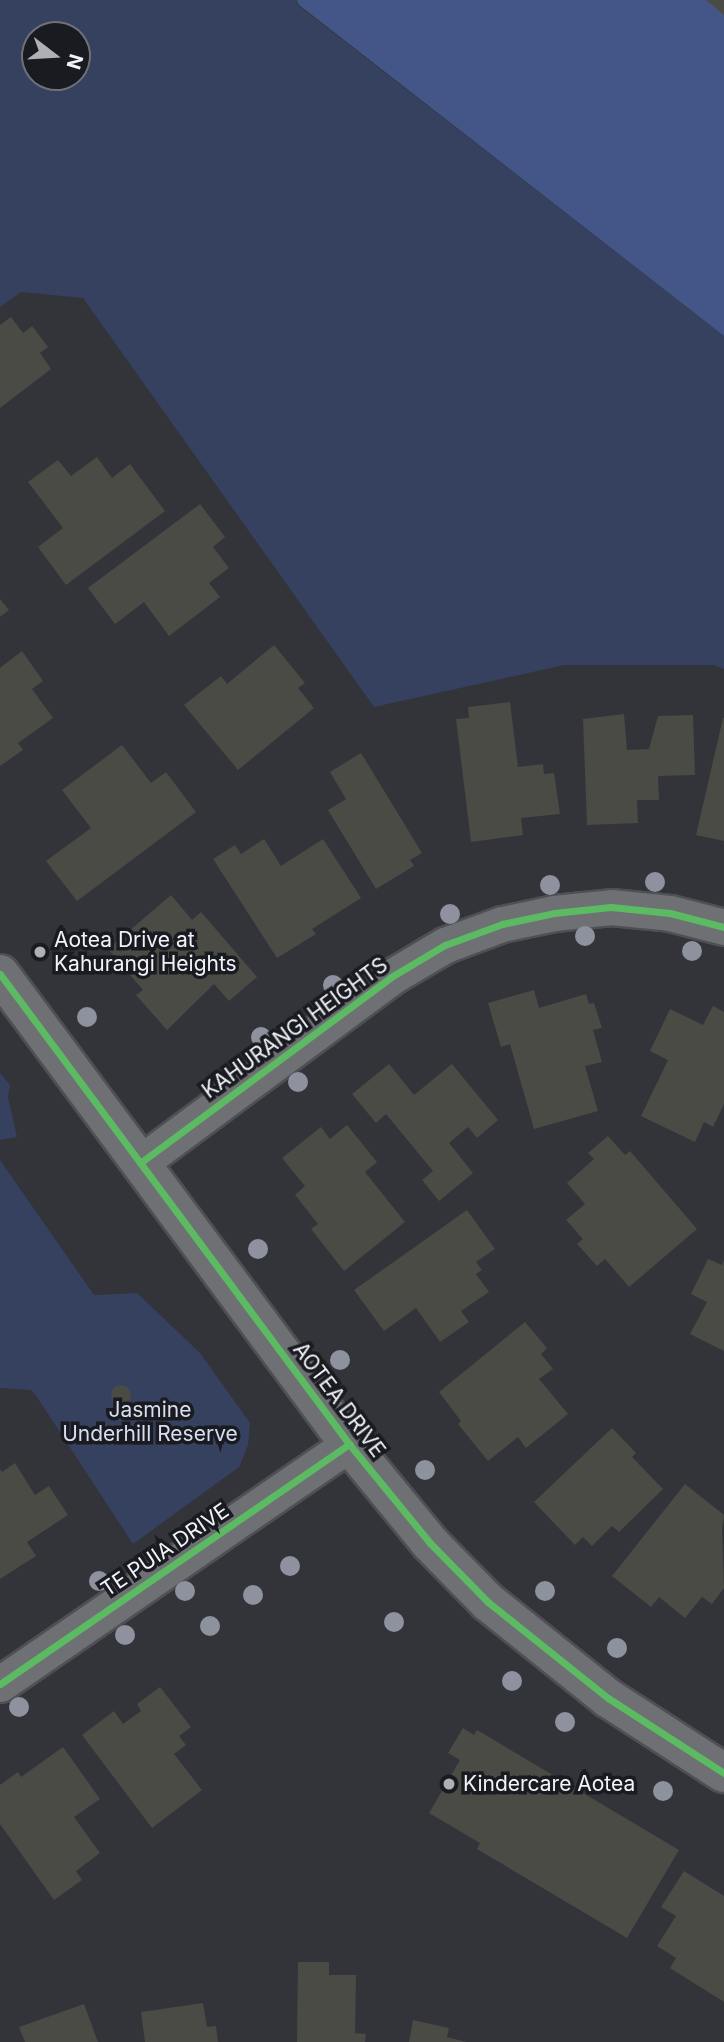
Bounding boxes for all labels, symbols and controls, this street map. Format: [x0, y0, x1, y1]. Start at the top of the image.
north arrow [21, 21, 91, 91]
text: N [62, 51, 88, 72]
place label: Aotea Drive at Kahurangi Heights [54, 927, 237, 977]
marker: Aotea Drive at Kahurangi Heights [32, 944, 48, 960]
street label: KAHURANGI HEIGHTS [197, 952, 393, 1104]
street label: AOTEA DRIVE [288, 1338, 390, 1462]
park label: Jasmine Underhill Reserve [62, 1397, 238, 1447]
street label: TE PUIA DRIVE [96, 1498, 234, 1602]
place label: Kindercare Aotea [463, 1771, 635, 1797]
marker: Kindercare Aotea [441, 1776, 457, 1792]

